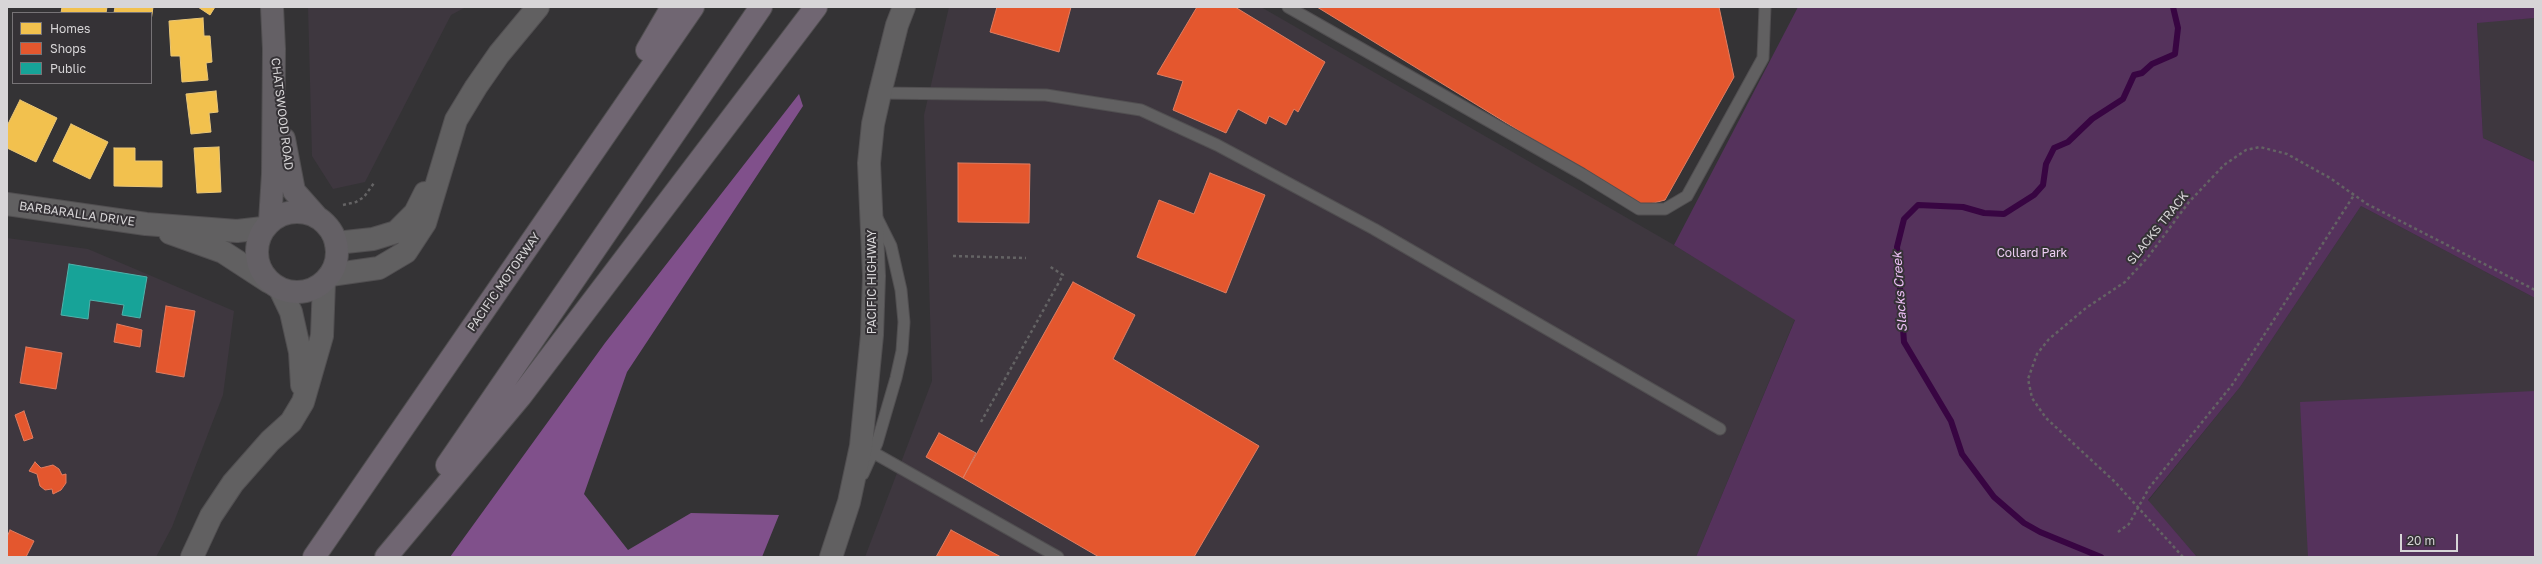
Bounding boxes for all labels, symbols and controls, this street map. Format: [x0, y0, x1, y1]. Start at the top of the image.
legend [12, 12, 152, 84]
text: Homes [50, 21, 90, 36]
text: Shops [50, 41, 86, 56]
street label: CHATSWOOD ROAD [268, 57, 296, 171]
text: Public [50, 61, 86, 76]
street label: SLACKS TRACK [2124, 189, 2192, 267]
street label: BARBARALLA DRIVE [18, 199, 136, 229]
street label: PACIFIC MOTORWAY [464, 230, 544, 334]
street label: PACIFIC HIGHWAY [865, 230, 879, 334]
park label: Collard Park [1997, 246, 2067, 260]
water label: Slacks Creek [1889, 251, 1911, 333]
scale bar [2402, 526, 2460, 552]
text: 20 m [2407, 533, 2435, 548]

